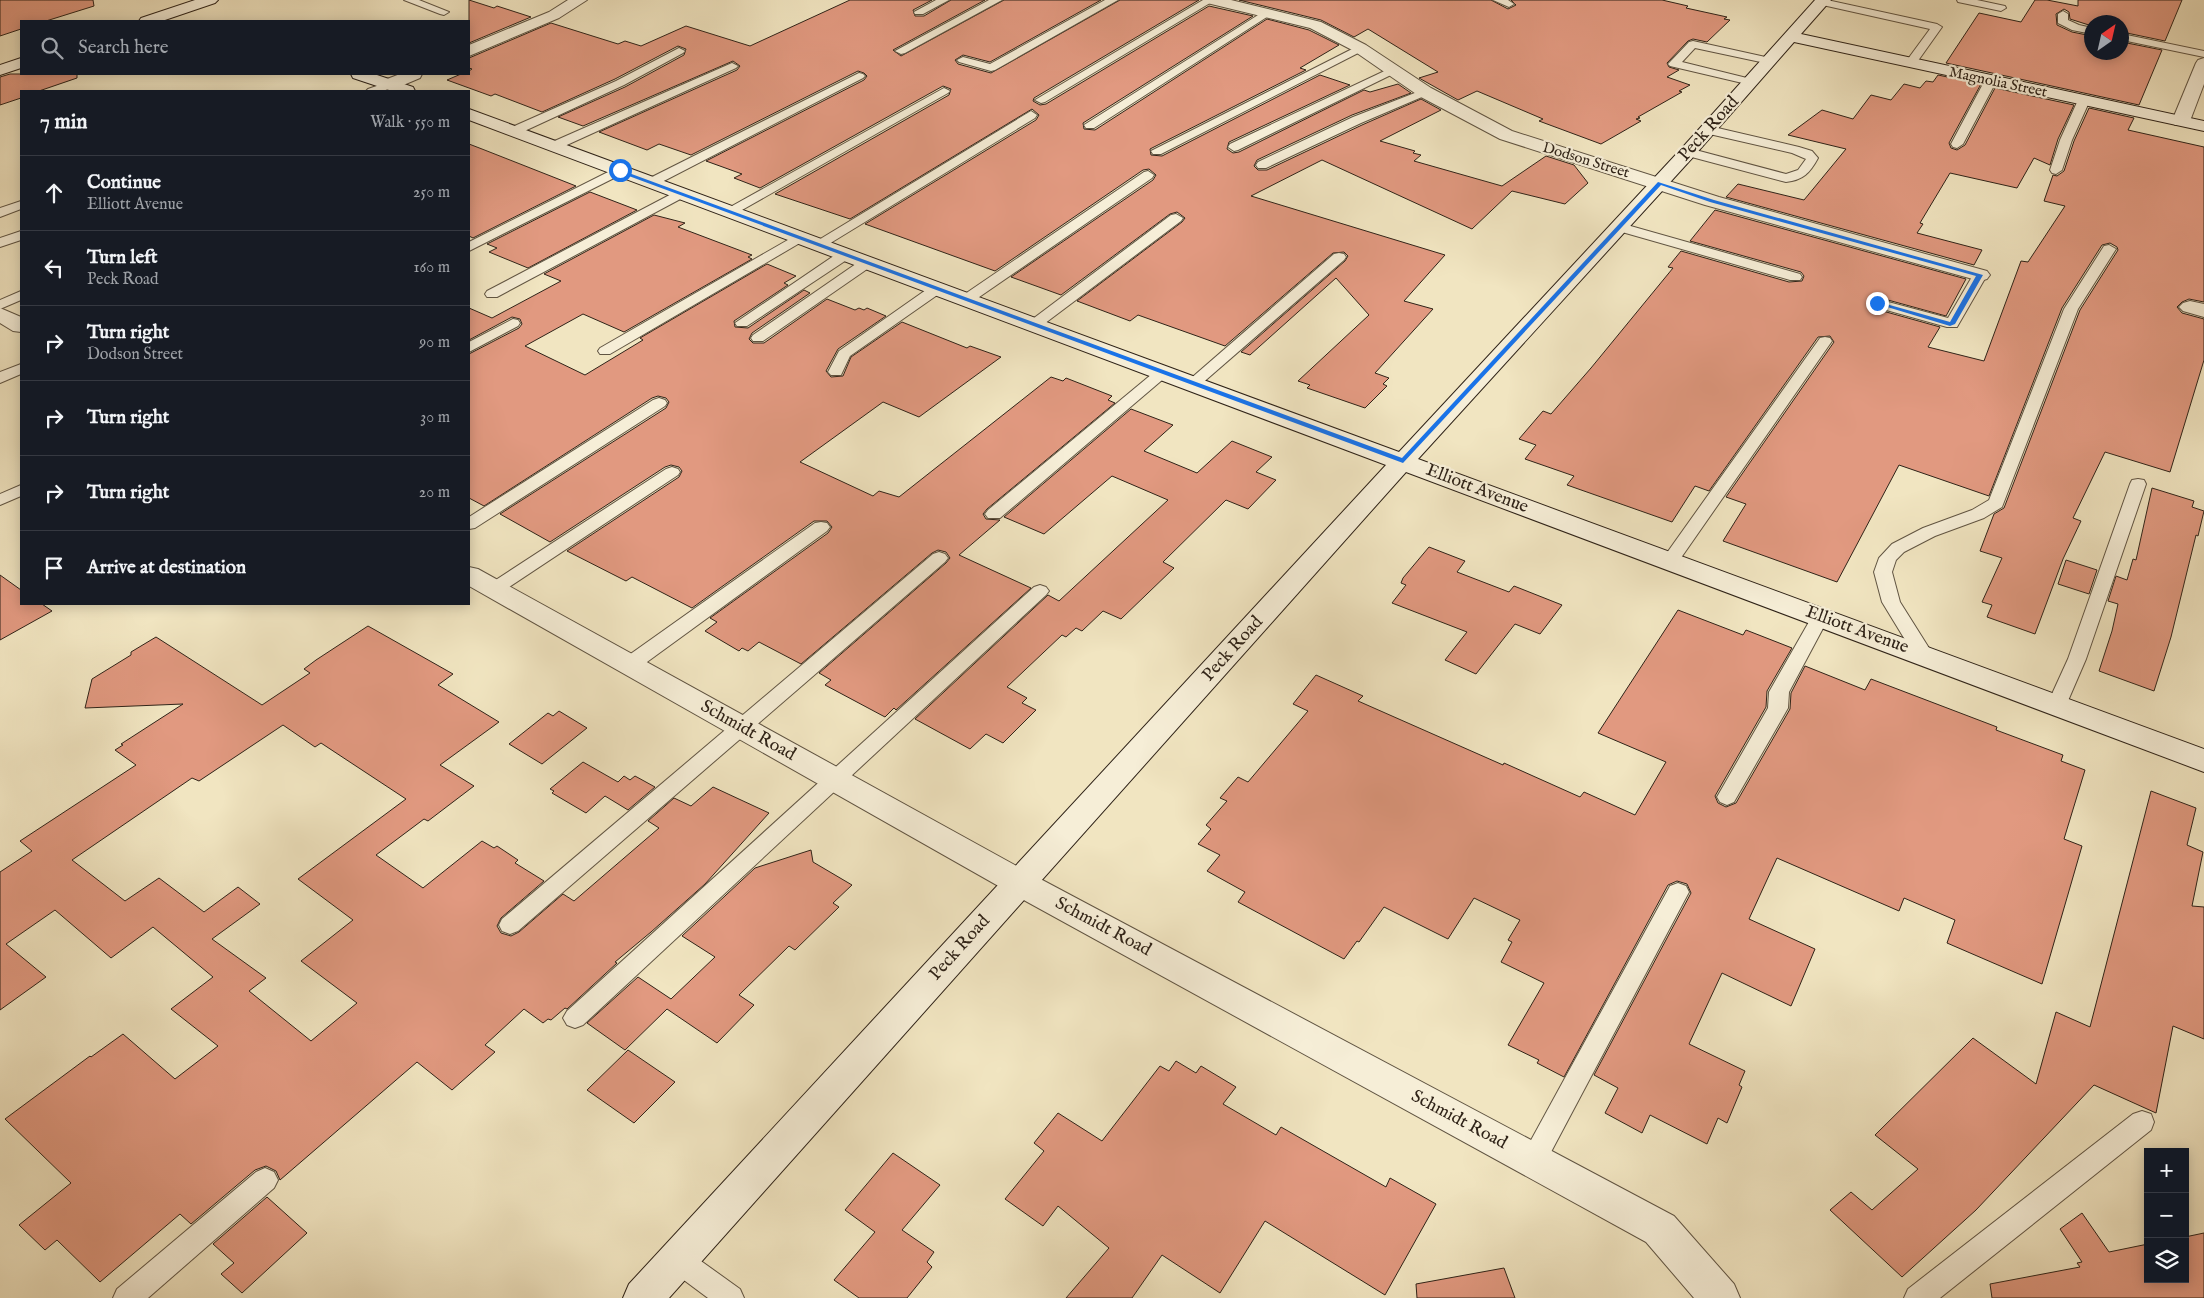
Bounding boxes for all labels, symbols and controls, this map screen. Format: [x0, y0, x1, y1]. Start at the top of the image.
north arrow [2084, 15, 2129, 60]
search box [20, 20, 470, 75]
icon: search [38, 34, 66, 62]
text: Search here [78, 36, 169, 60]
street label: Magnolia Street [1947, 62, 2049, 102]
street label: Peck Road [1674, 91, 1745, 167]
text: 7 min [40, 109, 87, 136]
text: Walk · 550 m [370, 113, 450, 133]
street label: Dodson Street [1540, 138, 1632, 182]
route start [609, 159, 632, 182]
text: Continue [87, 171, 161, 195]
icon: ahead [40, 179, 68, 207]
text: 250 m [413, 183, 450, 203]
text: Elliott Avenue [87, 195, 183, 215]
text: Turn left [87, 246, 158, 270]
icon: left [40, 254, 68, 282]
text: 160 m [414, 258, 450, 278]
text: Peck Road [87, 270, 158, 290]
route end [1866, 292, 1889, 315]
text: Turn right [87, 321, 169, 345]
icon: right [40, 329, 68, 357]
text: 90 m [419, 333, 450, 353]
text: Dodson Street [87, 345, 183, 365]
icon: right [40, 404, 68, 432]
text: Turn right [87, 406, 169, 430]
text: 30 m [420, 408, 450, 428]
street label: Elliott Avenue [1422, 459, 1532, 519]
icon: right [40, 479, 68, 507]
text: Turn right [87, 481, 169, 505]
text: 20 m [419, 483, 450, 503]
icon: arrive [40, 554, 68, 582]
text: Arrive at destination [87, 556, 246, 580]
street label: Elliott Avenue [1802, 601, 1912, 659]
street label: Peck Road [1198, 611, 1269, 687]
street label: Schmidt Road [696, 695, 800, 767]
street label: Schmidt Road [1051, 892, 1155, 962]
street label: Peck Road [925, 910, 996, 986]
street label: Schmidt Road [1407, 1085, 1511, 1155]
map controls [2144, 1148, 2189, 1283]
button: + [2144, 1148, 2189, 1193]
button: − [2144, 1193, 2189, 1238]
button: layers [2144, 1238, 2189, 1283]

